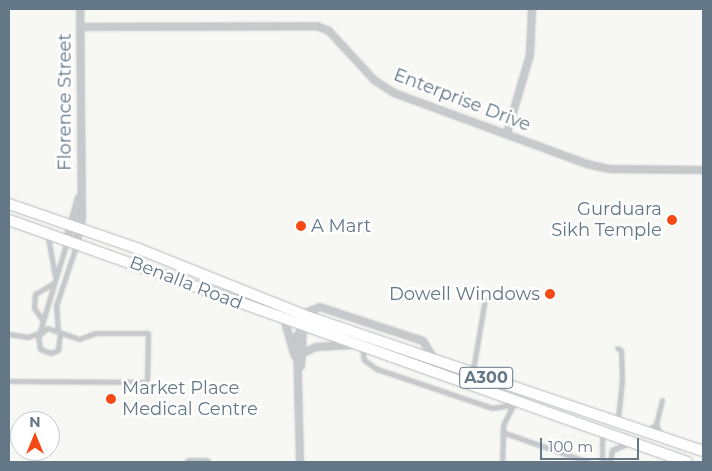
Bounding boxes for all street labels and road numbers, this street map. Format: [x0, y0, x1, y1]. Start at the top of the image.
street label: Florence Street [54, 33, 76, 171]
street label: Enterprise Drive [391, 64, 533, 136]
street label: Benalla Road [126, 252, 246, 314]
road number: A300 [458, 364, 514, 392]

